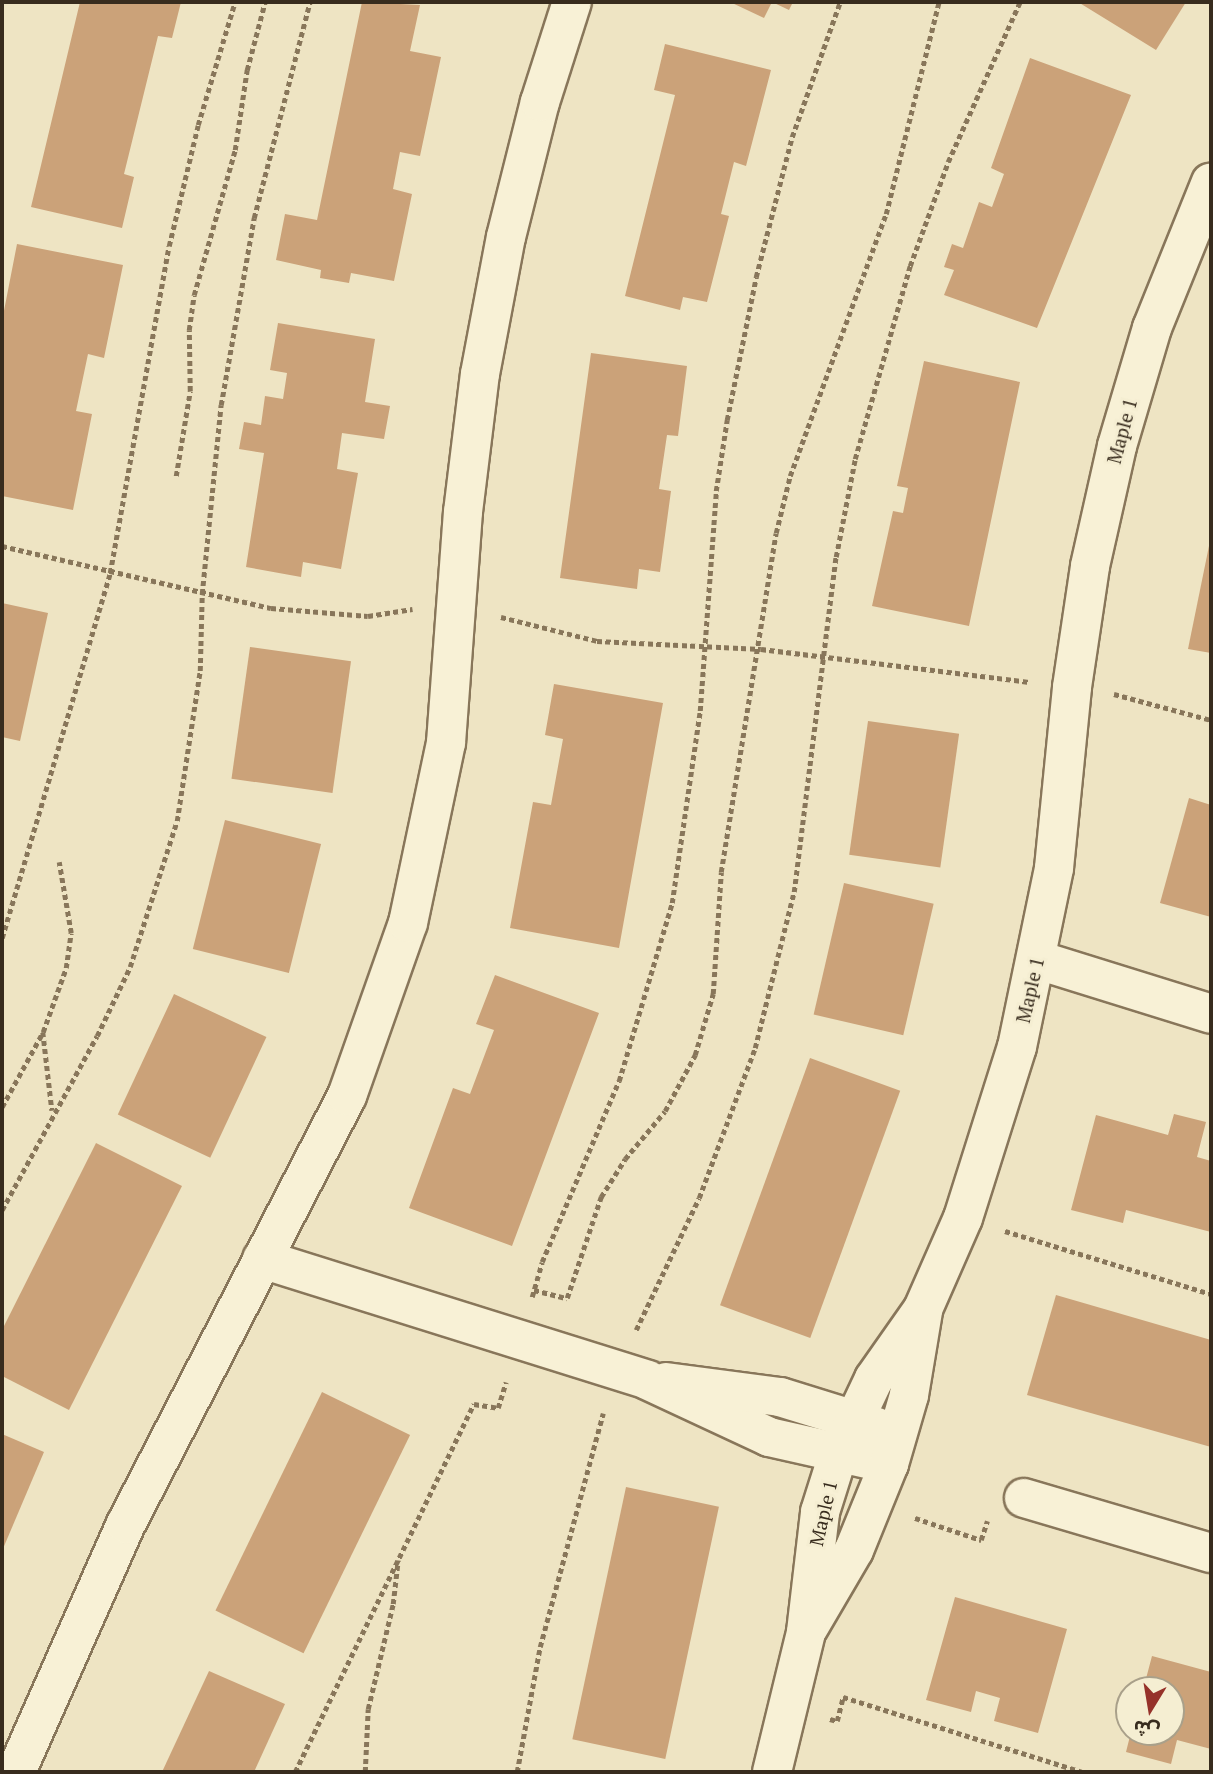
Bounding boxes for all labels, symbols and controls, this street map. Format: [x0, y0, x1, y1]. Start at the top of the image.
street label: Maple 1 [1102, 396, 1142, 466]
street label: Maple 1 [1011, 955, 1049, 1025]
street label: Maple 1 [804, 1478, 842, 1548]
north arrow [1115, 1676, 1185, 1746]
text: ش [1131, 1715, 1161, 1745]

